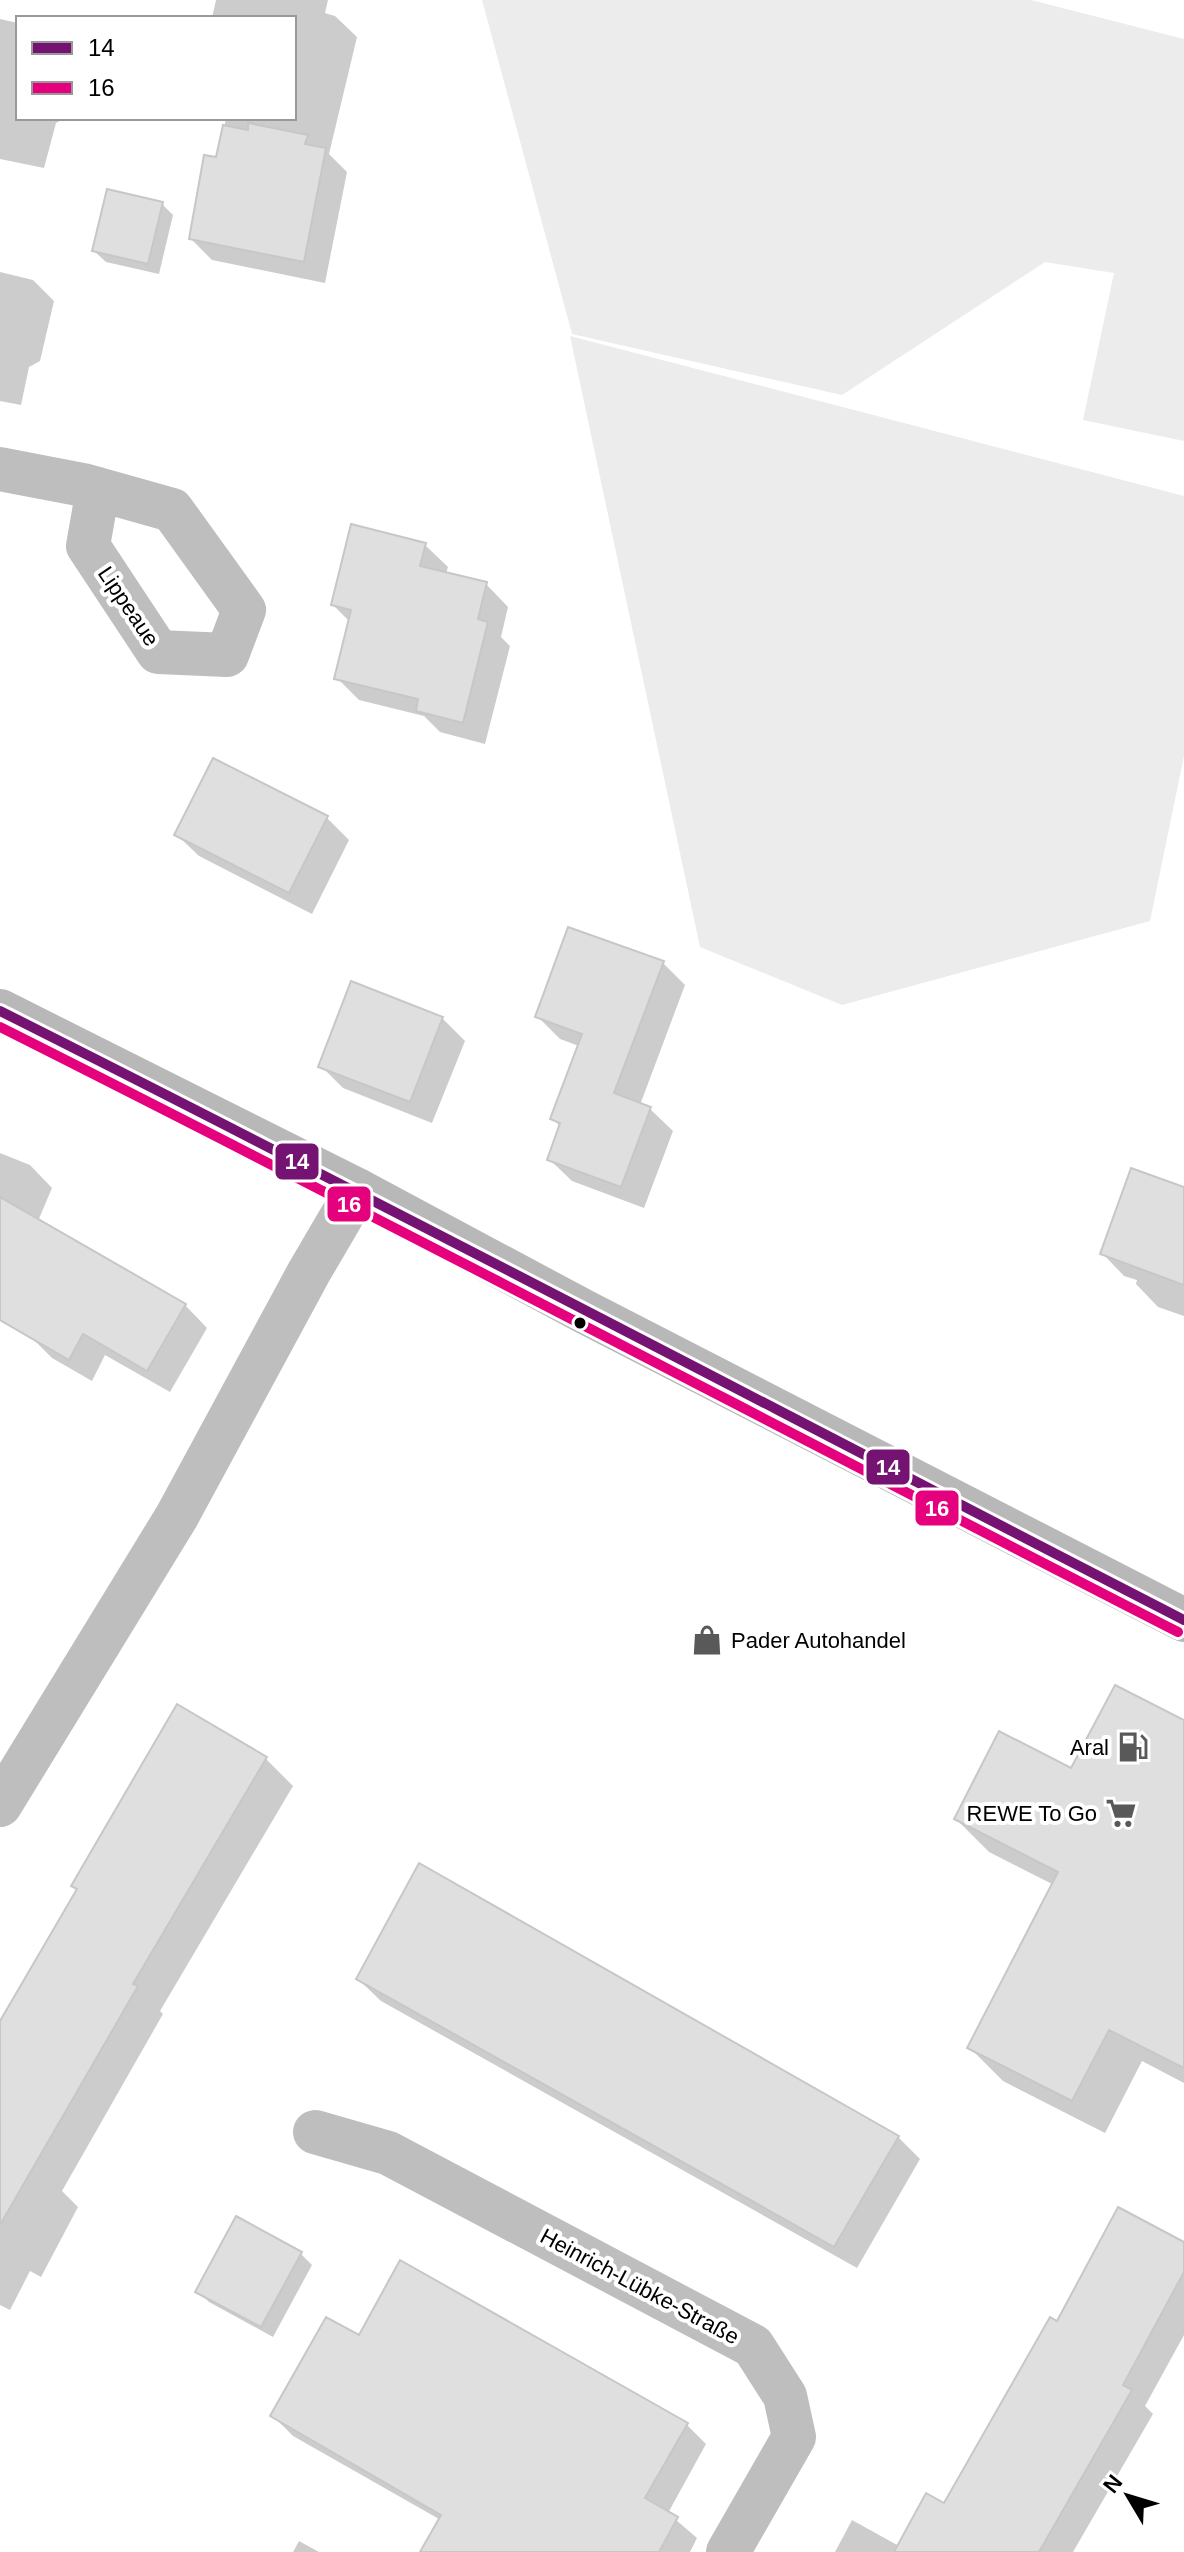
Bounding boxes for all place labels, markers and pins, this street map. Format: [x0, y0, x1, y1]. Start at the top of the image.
unlabelled marker [572, 1315, 588, 1331]
shop icon: Pader Autohandel [690, 1623, 724, 1657]
place label: Pader Autohandel [731, 1628, 906, 1653]
fuel station icon: Aral [1116, 1730, 1150, 1764]
place label: Aral [1070, 1735, 1109, 1760]
supermarket icon: REWE To Go [1104, 1796, 1138, 1830]
place label: REWE To Go [967, 1801, 1097, 1826]

